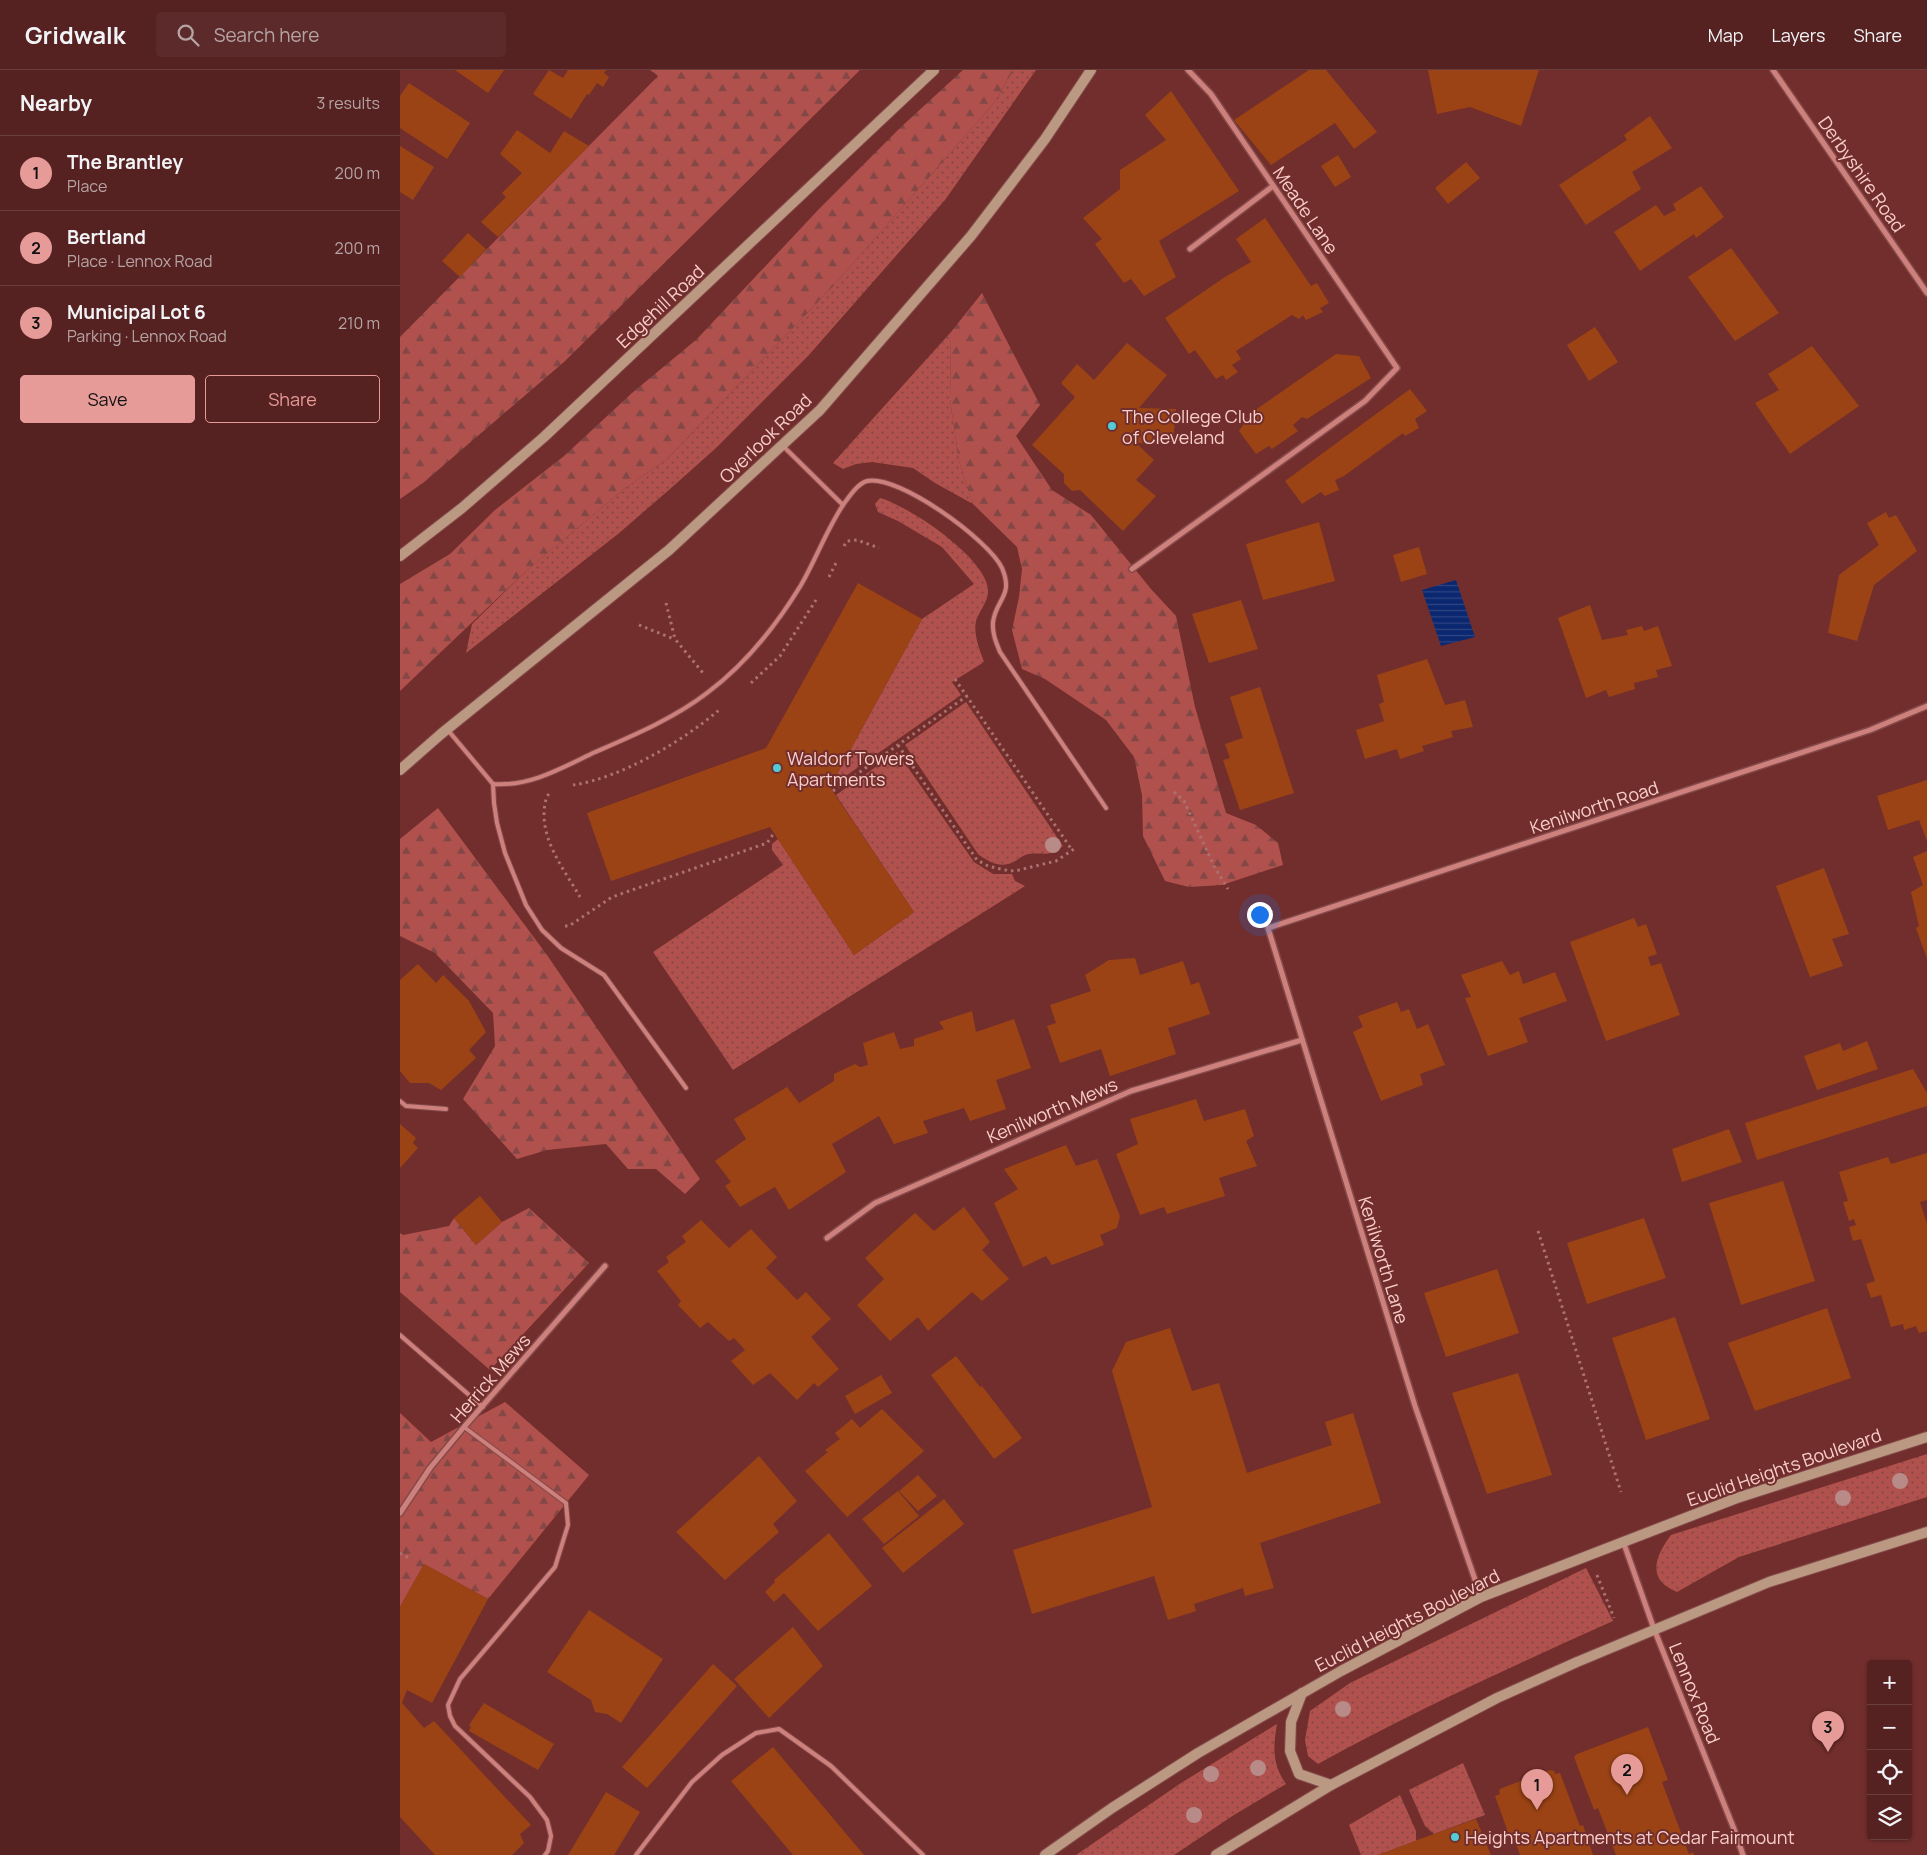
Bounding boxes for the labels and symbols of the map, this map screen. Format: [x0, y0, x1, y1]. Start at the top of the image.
street label: Derbyshire Road [1813, 111, 1911, 237]
street label: Meade Lane [1268, 162, 1344, 258]
street label: Edgehill Road [611, 259, 709, 353]
street label: Overlook Road [714, 388, 816, 488]
place label: The College Club of Cleveland [1122, 404, 1263, 449]
marker: The College Club of Cleveland [1106, 420, 1118, 432]
place label: Waldorf Towers Apartments [787, 746, 914, 791]
marker: Waldorf Towers Apartments [771, 762, 783, 774]
street label: Kenilworth Road [1527, 775, 1661, 839]
your location [1247, 902, 1273, 928]
street label: Kenilworth Mews [983, 1072, 1121, 1148]
street label: Kenilworth Lane [1353, 1193, 1415, 1327]
street label: Herrick Mews [445, 1328, 535, 1428]
street label: Euclid Heights Boulevard [1684, 1422, 1884, 1512]
street label: Euclid Heights Boulevard [1311, 1563, 1503, 1677]
street label: Lennox Road [1664, 1639, 1726, 1747]
pin: 3 [1812, 1711, 1844, 1752]
pin: 2 [1611, 1754, 1643, 1795]
pin: 1 [1521, 1769, 1553, 1810]
place label: Heights Apartments at Cedar Fairmount [1465, 1825, 1795, 1849]
marker: Heights Apartments at Cedar Fairmount [1449, 1831, 1461, 1843]

